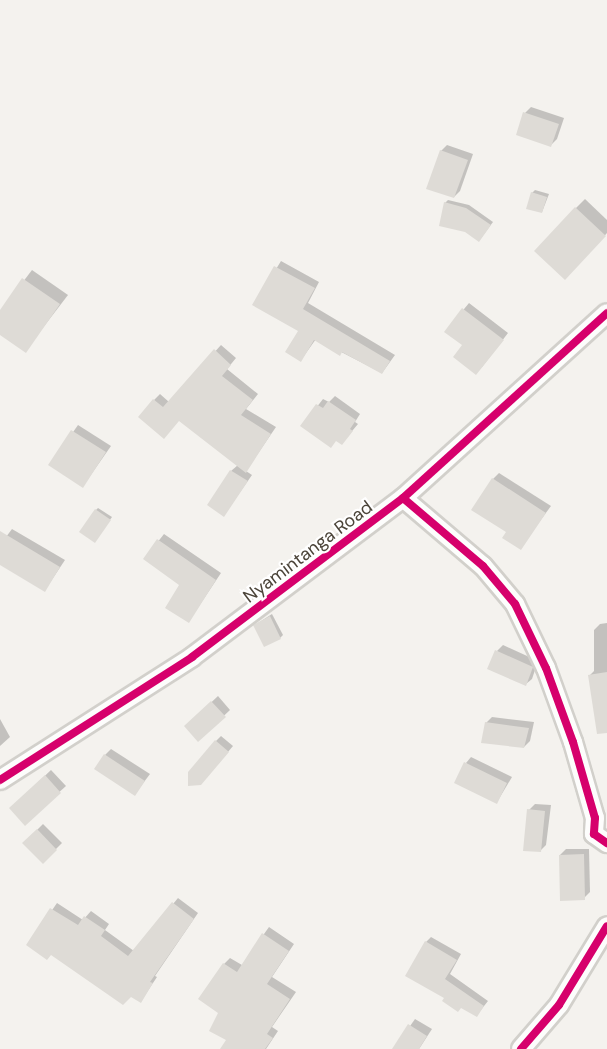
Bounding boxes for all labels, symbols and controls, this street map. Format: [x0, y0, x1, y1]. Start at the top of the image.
street label: Nyamintanga Road [239, 496, 377, 608]

